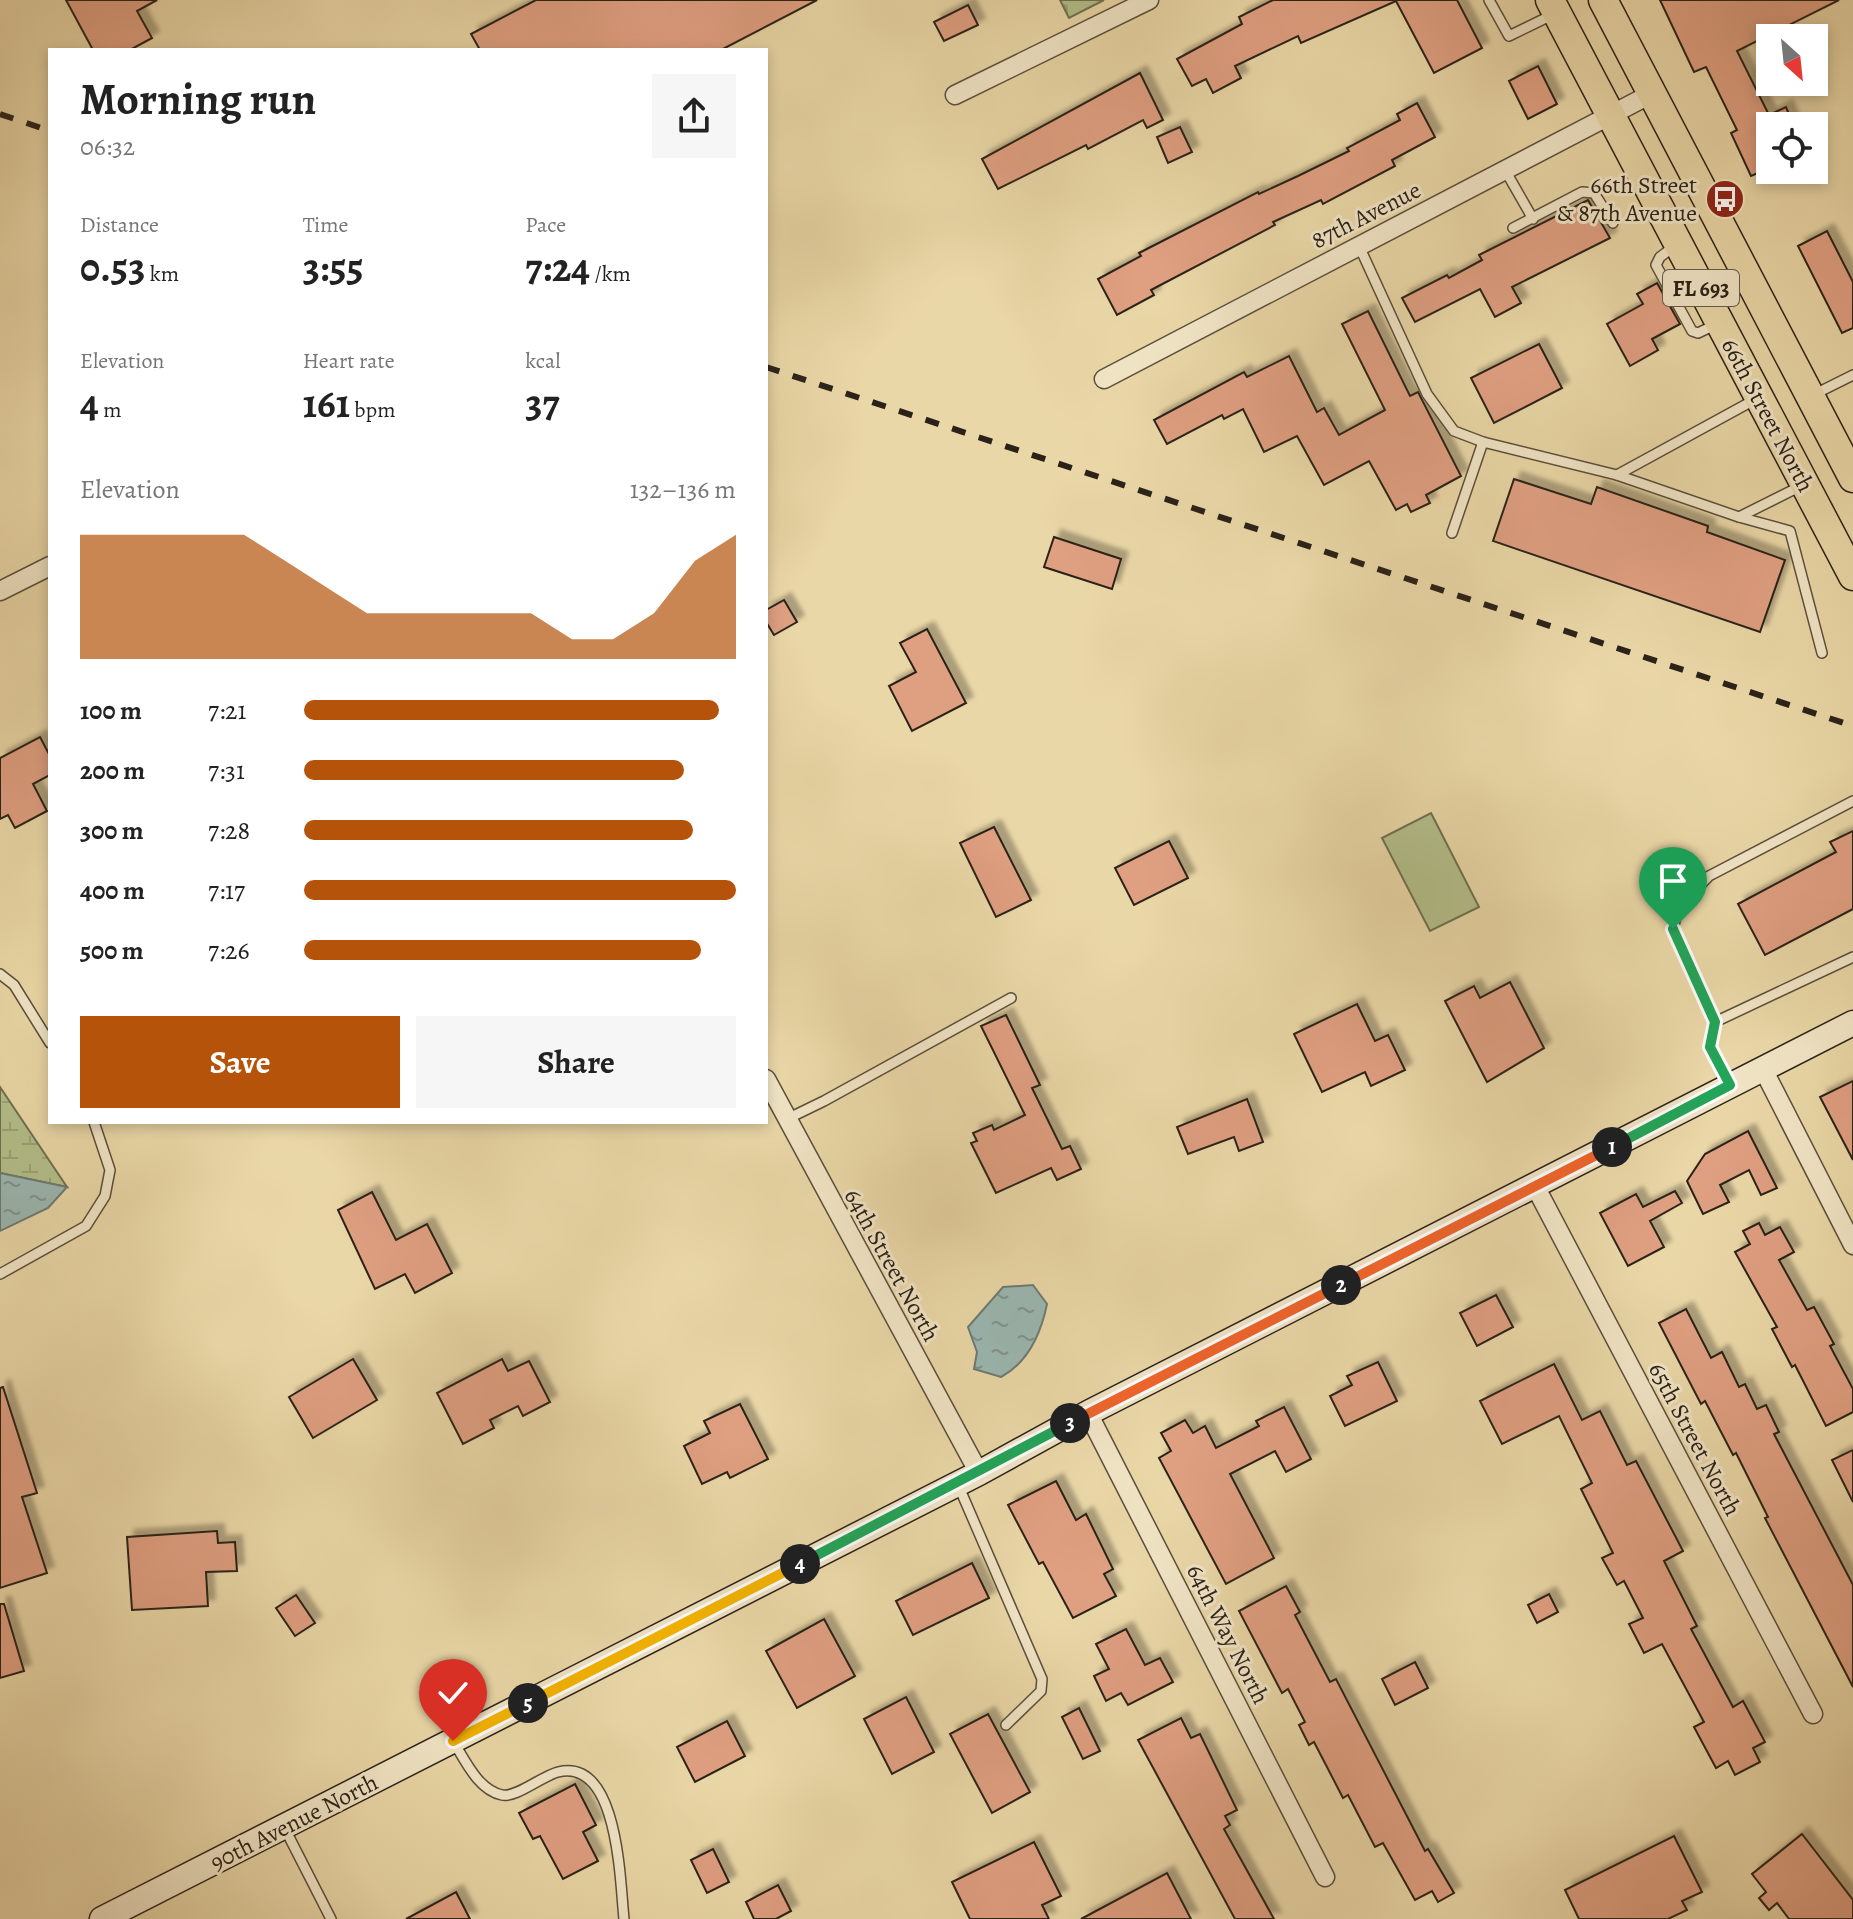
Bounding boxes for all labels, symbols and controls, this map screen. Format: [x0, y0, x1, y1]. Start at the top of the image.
north arrow [1756, 24, 1828, 96]
map controls [1756, 24, 1828, 184]
text: Morning run [80, 69, 316, 129]
button: share [652, 74, 736, 158]
button: locate [1756, 112, 1828, 184]
text: 06:32 [80, 129, 135, 164]
place label: 66th Street & 87th Avenue [1557, 169, 1697, 229]
street label: 87th Avenue [1306, 174, 1426, 256]
bus stop icon: 66th Street & 87th Avenue [1704, 178, 1746, 220]
text: Distance [80, 210, 159, 240]
text: Time [303, 210, 348, 240]
text: Pace [525, 210, 566, 240]
text: 0.53 [80, 240, 145, 295]
text: 3:55 [303, 240, 364, 295]
text: 7:24 [525, 240, 590, 295]
text: km [145, 259, 179, 289]
text: /km [590, 259, 631, 289]
road number: FL 693 [1663, 270, 1739, 306]
street label: 66th Street North [1714, 332, 1822, 498]
text: Elevation [80, 346, 164, 376]
text: Heart rate [303, 346, 395, 376]
text: kcal [525, 346, 561, 376]
text: 4 [80, 376, 99, 431]
text: 161 [303, 376, 350, 431]
text: 37 [525, 376, 560, 431]
text: m [99, 395, 121, 425]
text: bpm [350, 395, 395, 425]
text: Elevation [80, 472, 180, 507]
text: 132–136 m [630, 472, 736, 507]
text: 100 m [80, 693, 142, 728]
text: 7:21 [208, 693, 246, 728]
text: 200 m [80, 753, 145, 788]
text: 7:31 [208, 753, 245, 788]
text: 300 m [80, 813, 144, 848]
text: 7:28 [208, 813, 250, 848]
pin [1639, 847, 1707, 929]
icon: arrive [1651, 859, 1695, 903]
text: 400 m [80, 873, 145, 908]
text: 7:17 [208, 873, 245, 908]
text: 500 m [80, 933, 144, 968]
text: 7:26 [208, 933, 249, 968]
button: Save [80, 1016, 400, 1108]
button: Share [416, 1016, 736, 1108]
pin: 1 [1592, 1127, 1632, 1167]
text: 1 [1608, 1132, 1616, 1162]
street label: 64th Street North [837, 1183, 947, 1347]
pin: 2 [1321, 1265, 1361, 1305]
text: 2 [1336, 1270, 1346, 1300]
street label: 65th Street North [1641, 1357, 1749, 1521]
pin: 3 [1050, 1403, 1090, 1443]
text: 3 [1065, 1408, 1075, 1438]
pin: 4 [780, 1544, 820, 1584]
text: 4 [795, 1549, 805, 1579]
street label: 64th Way North [1179, 1559, 1277, 1709]
pin [419, 1659, 487, 1741]
icon: check [431, 1671, 475, 1715]
pin: 5 [508, 1683, 548, 1723]
text: 5 [523, 1688, 533, 1718]
street label: 90th Avenue North [205, 1766, 383, 1878]

